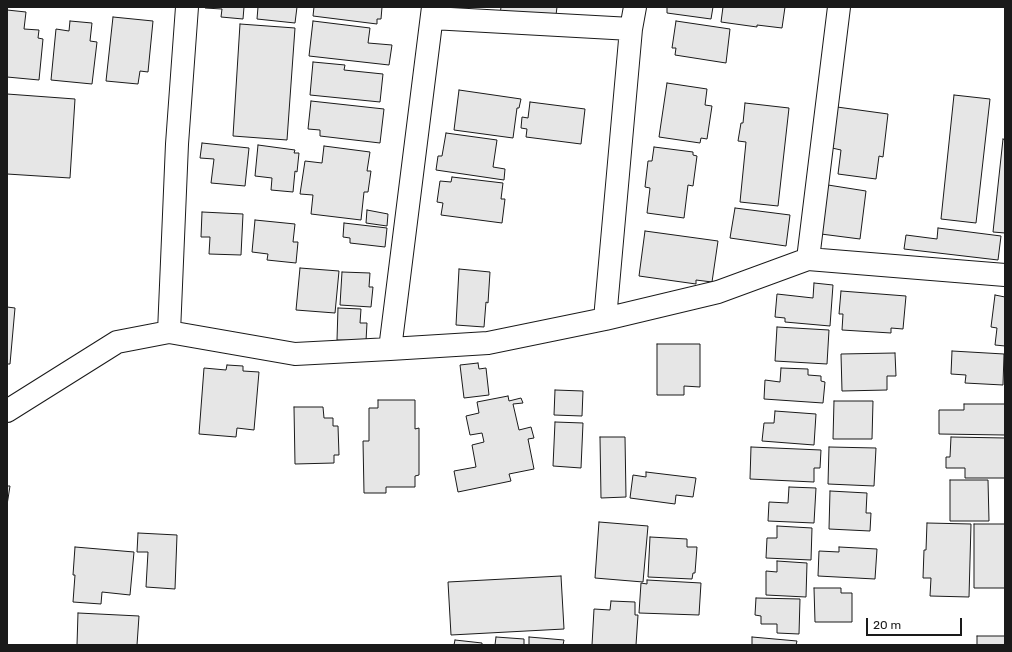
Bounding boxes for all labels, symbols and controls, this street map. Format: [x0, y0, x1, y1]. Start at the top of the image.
scale bar [868, 610, 964, 636]
text: 20 m [873, 618, 901, 632]

